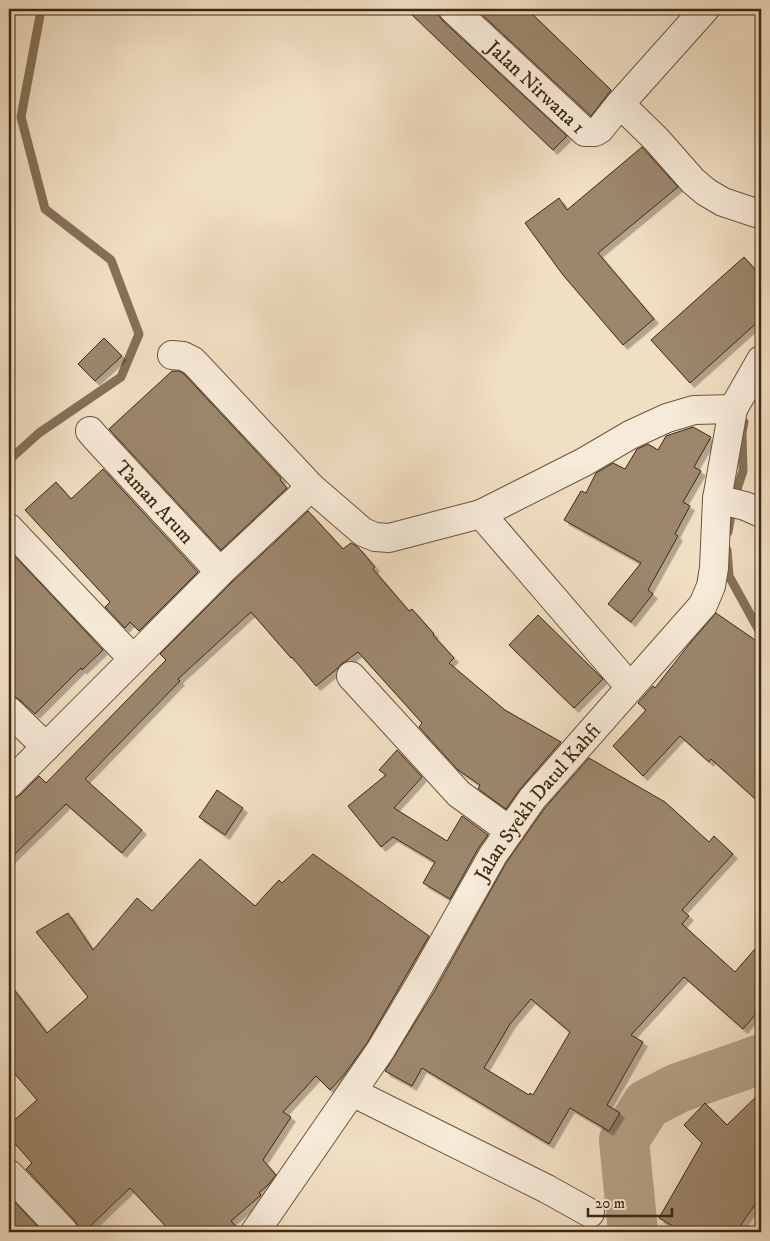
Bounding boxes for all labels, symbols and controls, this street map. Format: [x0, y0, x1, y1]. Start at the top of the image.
street label: Jalan Nirwana 1 [479, 34, 590, 140]
street label: Taman Arum [109, 456, 199, 550]
street label: Jalan Syekh Datul Kahfi [469, 719, 606, 887]
scale bar [588, 1186, 671, 1218]
text: 20 m [595, 1194, 625, 1213]

